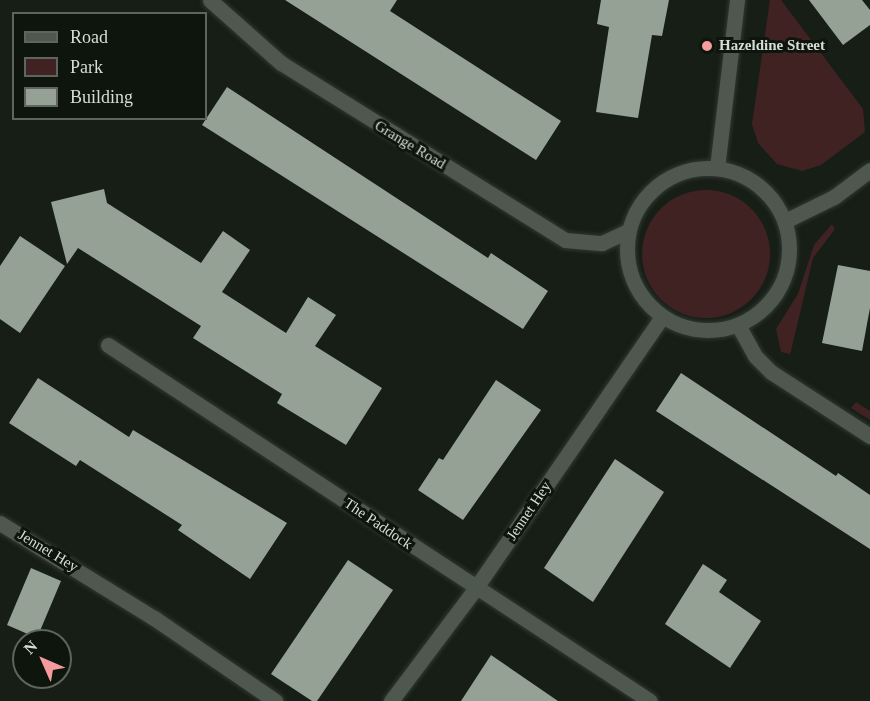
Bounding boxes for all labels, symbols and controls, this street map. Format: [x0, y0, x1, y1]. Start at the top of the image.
legend [12, 12, 207, 120]
text: Road [70, 27, 108, 47]
place label: Hazeldine Street [719, 37, 825, 55]
marker: Hazeldine Street [700, 39, 714, 53]
text: Park [70, 57, 103, 77]
text: Building [70, 87, 133, 107]
street label: Grange Road [371, 117, 449, 173]
street label: Jennet Hey [503, 478, 555, 544]
street label: The Paddock [340, 495, 416, 553]
street label: Jennet Hey [15, 526, 81, 576]
north arrow [12, 629, 72, 689]
text: N [20, 637, 40, 657]

